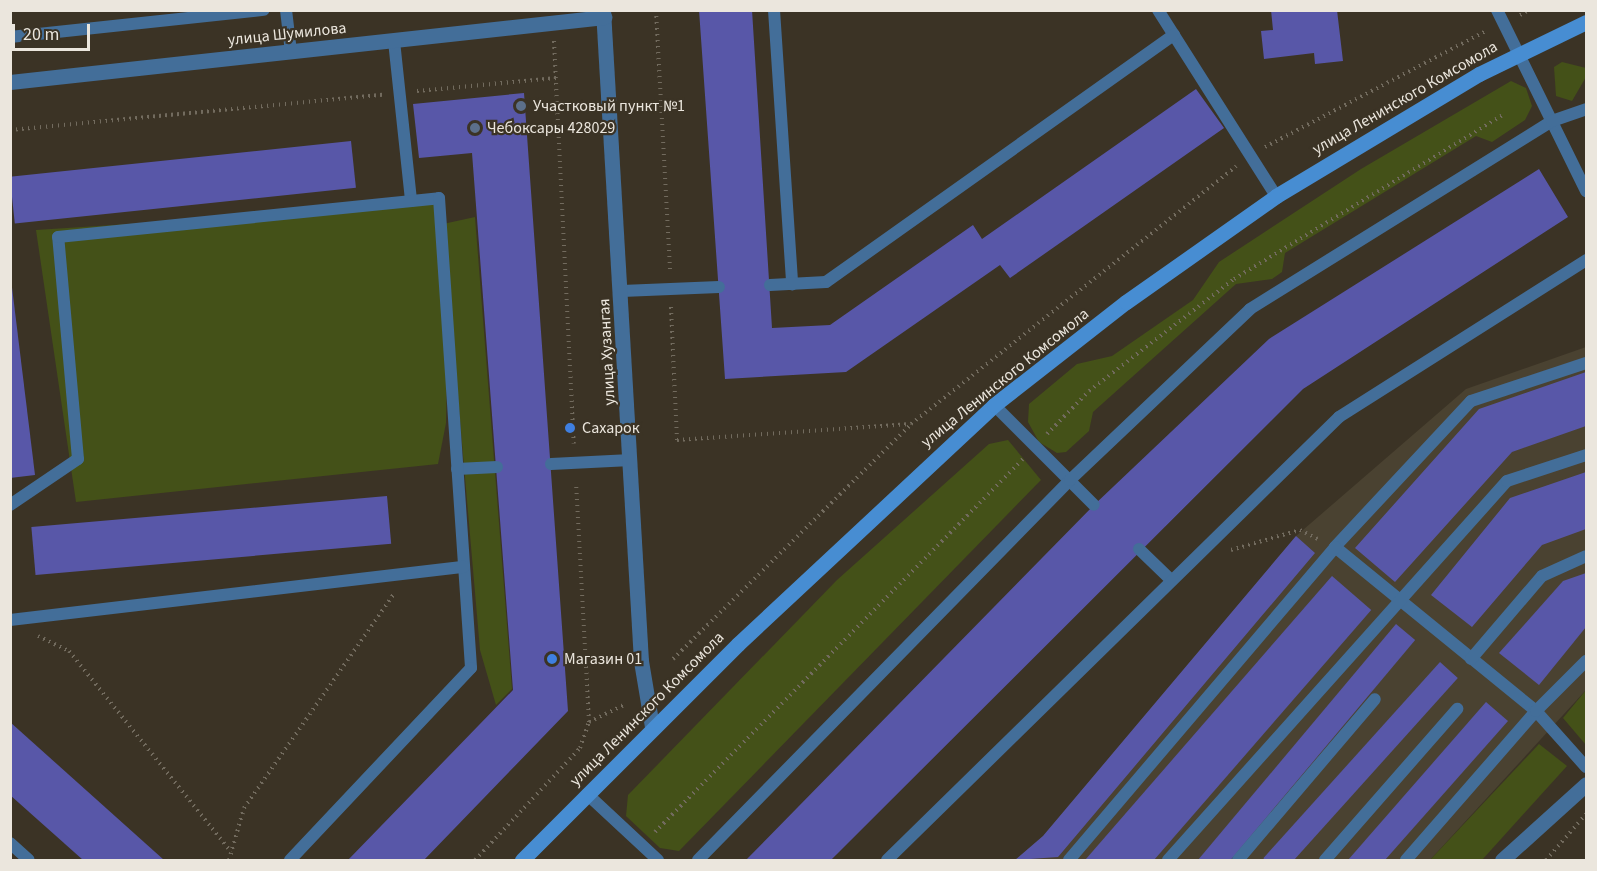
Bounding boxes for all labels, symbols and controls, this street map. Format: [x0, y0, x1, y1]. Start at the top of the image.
scale bar [15, 12, 93, 50]
street label: улица Шумилова [227, 18, 347, 50]
text: 20 m [23, 22, 59, 47]
street label: улица Ленинского Комсомола [1309, 37, 1501, 159]
place label: Участковый пункт №1 [533, 96, 685, 116]
marker: Участковый пункт №1 [514, 99, 528, 113]
place label: Чебоксары 428029 [487, 118, 615, 138]
marker: Чебоксары 428029 [468, 121, 482, 135]
street label: улица Хузангая [595, 298, 619, 406]
street label: улица Ленинского Комсомола [917, 304, 1093, 452]
place label: Сахарок [582, 418, 640, 438]
marker: Сахарок [563, 421, 577, 435]
street label: улица Ленинского Комсомола [566, 628, 728, 790]
place label: Магазин 01 [564, 649, 642, 669]
marker: Магазин 01 [545, 652, 559, 666]

